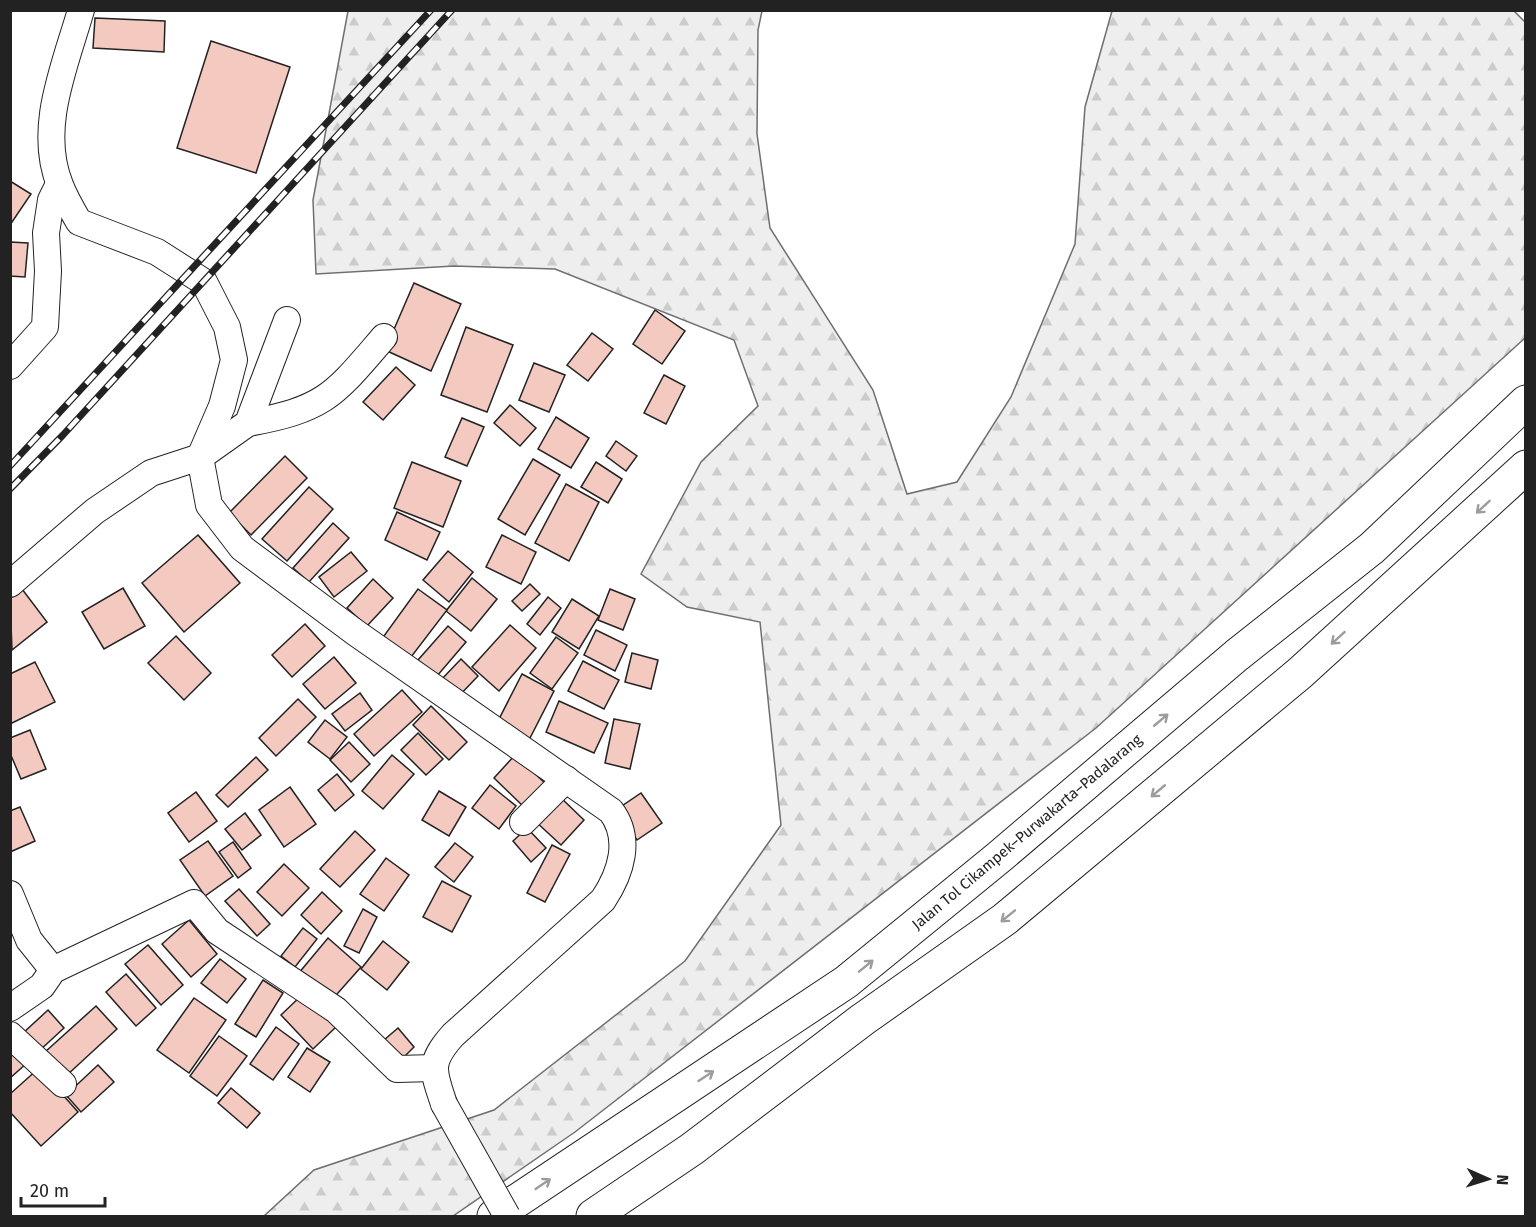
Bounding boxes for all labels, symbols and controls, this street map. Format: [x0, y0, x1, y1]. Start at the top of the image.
one-way arrow [1475, 500, 1490, 514]
one-way arrow [1331, 631, 1346, 645]
one-way arrow [1153, 713, 1168, 727]
street label: Jalan Tol Cikampek–Purwakarta–Padalarang [908, 730, 1146, 934]
one-way arrow [1150, 785, 1166, 798]
one-way arrow [1000, 910, 1016, 923]
one-way arrow [858, 959, 874, 972]
one-way arrow [697, 1070, 714, 1083]
north arrow [1458, 1149, 1518, 1209]
scale bar [21, 1170, 105, 1208]
text: N [1493, 1174, 1512, 1186]
one-way arrow [534, 1178, 550, 1190]
text: 20 m [30, 1180, 69, 1202]

